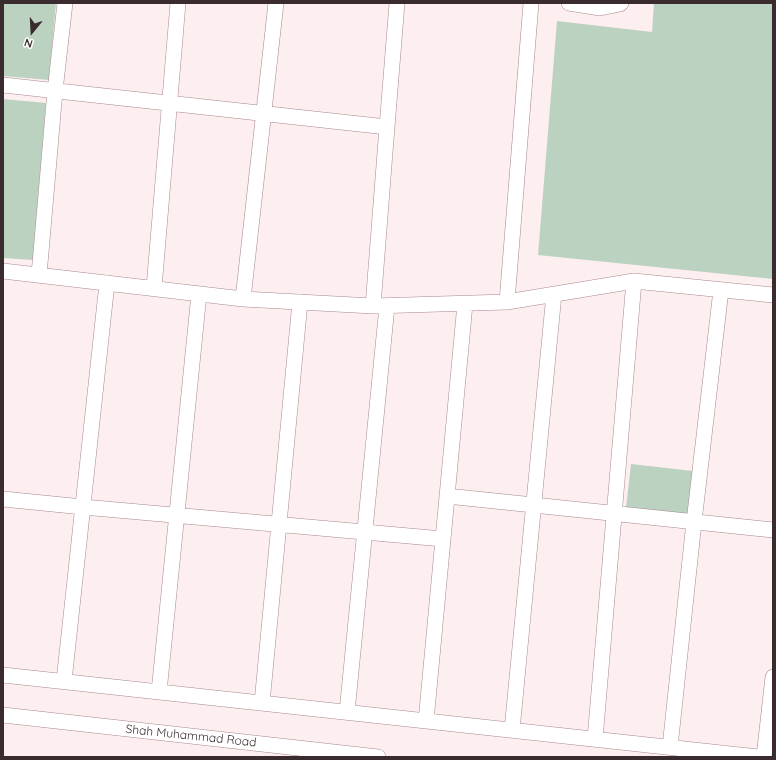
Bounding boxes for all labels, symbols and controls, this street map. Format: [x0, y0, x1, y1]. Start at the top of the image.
north arrow [12, 12, 52, 52]
text: N [22, 36, 34, 51]
street label: Shah Muhammad Road [125, 722, 257, 750]

